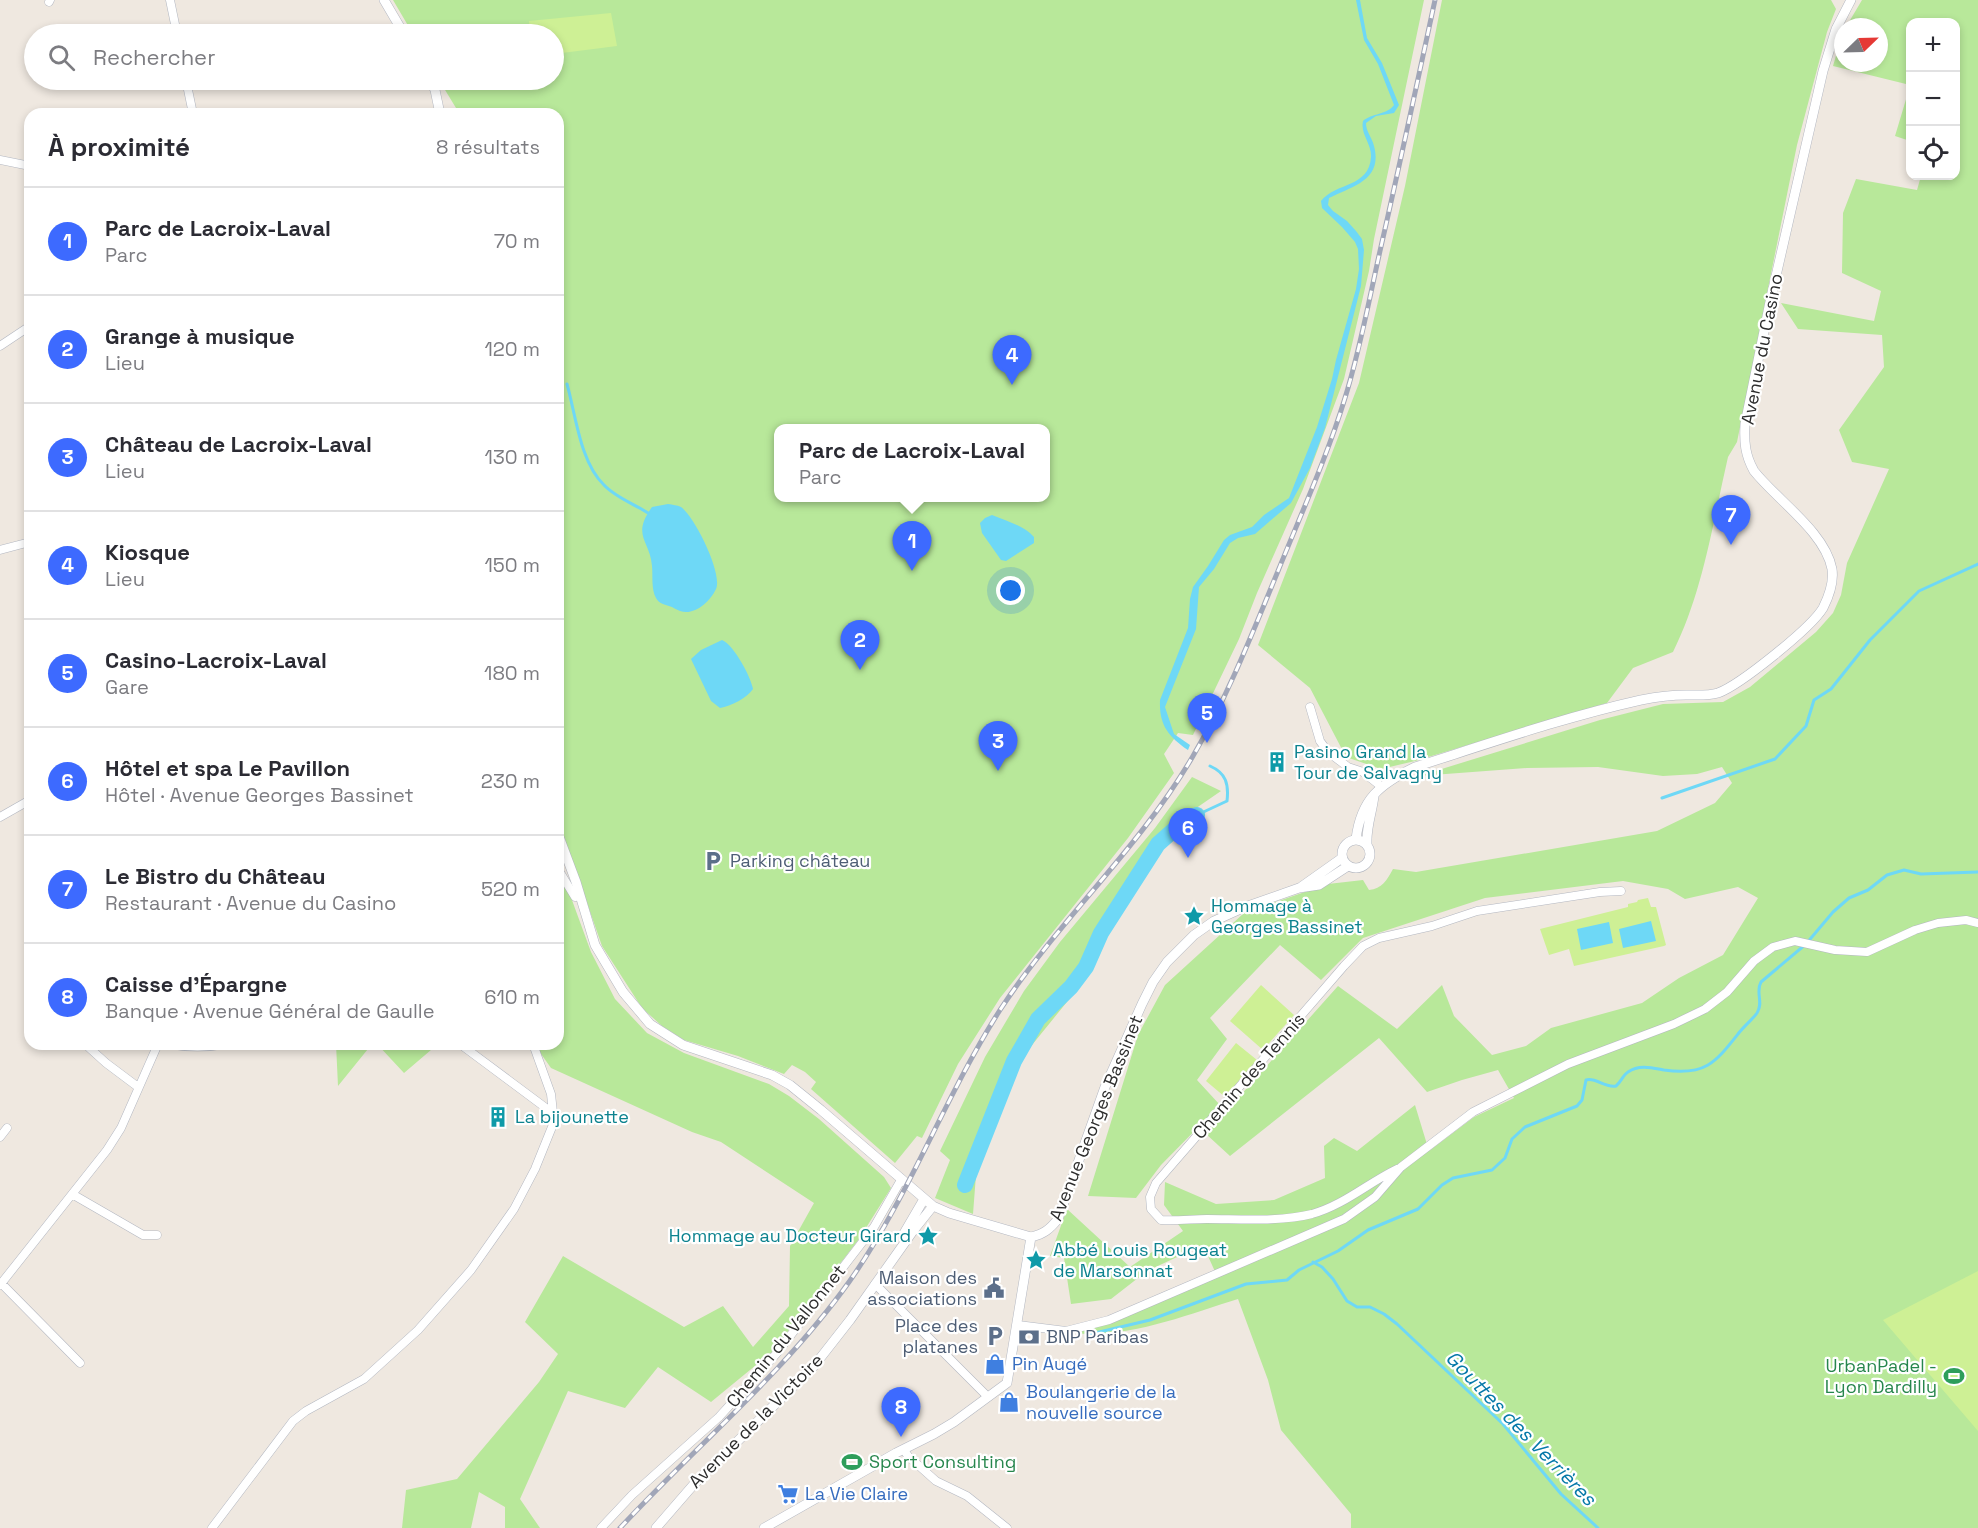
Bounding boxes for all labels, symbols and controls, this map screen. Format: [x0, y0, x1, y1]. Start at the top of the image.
north arrow [1834, 18, 1888, 72]
map controls [1906, 18, 1960, 180]
button: + [1906, 18, 1960, 72]
search box [24, 24, 564, 90]
icon: search [45, 41, 78, 74]
text: Rechercher [93, 43, 215, 71]
button: − [1906, 72, 1960, 126]
button: locate [1906, 126, 1960, 180]
text: À proximité [48, 130, 190, 164]
text: 8 résultats [436, 134, 540, 160]
text: Parc de Lacroix-Laval [105, 214, 331, 242]
text: 1 [63, 228, 72, 254]
text: 70 m [494, 228, 540, 254]
text: Parc [105, 242, 147, 268]
street label: Avenue du Casino [1736, 271, 1787, 426]
text: Grange à musique [105, 322, 295, 350]
text: 2 [62, 336, 73, 362]
text: 120 m [484, 336, 540, 362]
pin: 4 [992, 336, 1032, 385]
text: Lieu [105, 350, 145, 376]
popup [774, 424, 1050, 502]
text: Château de Lacroix-Laval [105, 430, 372, 458]
text: Parc de Lacroix-Laval [799, 436, 1025, 464]
text: 3 [61, 444, 74, 470]
text: 130 m [484, 444, 540, 470]
text: Lieu [105, 458, 145, 484]
text: Parc [799, 464, 841, 490]
pin: 7 [1712, 496, 1750, 545]
pin: 1 [892, 522, 932, 571]
text: Kiosque [105, 538, 190, 566]
text: 4 [61, 552, 74, 578]
text: 150 m [485, 552, 540, 578]
text: Lieu [105, 566, 145, 592]
your location [996, 576, 1025, 605]
pin: 2 [840, 620, 880, 670]
text: Casino-Lacroix-Laval [105, 646, 327, 674]
text: 5 [62, 660, 74, 686]
text: 180 m [484, 660, 540, 686]
text: Gare [105, 674, 149, 700]
pin: 5 [1188, 694, 1226, 743]
pin: 3 [978, 722, 1018, 771]
place label: Pasino Grand la Tour de Salvagny [1294, 740, 1442, 784]
building icon: Pasino Grand la Tour de Salvagny [1265, 750, 1289, 774]
text: Hôtel et spa Le Pavillon [105, 754, 350, 782]
text: 6 [61, 768, 74, 794]
text: 230 m [481, 768, 540, 794]
text: Hôtel · Avenue Georges Bassinet [105, 782, 414, 808]
pin: 6 [1168, 808, 1208, 858]
parking icon: Parking château [701, 849, 725, 873]
place label: Parking château [730, 849, 870, 872]
text: Le Bistro du Château [105, 862, 326, 890]
text: 7 [62, 876, 73, 902]
text: 520 m [481, 876, 540, 902]
text: Restaurant · Avenue du Casino [105, 890, 396, 916]
place label: Hommage à Georges Bassinet [1211, 894, 1363, 938]
place icon: Hommage à Georges Bassinet [1182, 904, 1206, 928]
text: Caisse d'Épargne [105, 970, 287, 998]
text: 8 [62, 984, 74, 1010]
text: 610 m [484, 984, 540, 1010]
text: Banque · Avenue Général de Gaulle [105, 998, 435, 1024]
street label: Chemin des Tennis [1187, 1008, 1310, 1144]
street label: Avenue Georges Bassinet [1044, 1012, 1147, 1224]
building icon: La bijounette [486, 1105, 510, 1129]
place label: La bijounette [515, 1105, 629, 1128]
place label: Hommage au Docteur Girard [669, 1224, 911, 1247]
place icon: Hommage au Docteur Girard [916, 1224, 940, 1248]
place label: Abbé Louis Rougeat de Marsonnat [1053, 1238, 1227, 1282]
place icon: Abbé Louis Rougeat de Marsonnat [1024, 1248, 1048, 1272]
street label: Chemin du Vallonnet [721, 1260, 850, 1412]
place label: Maison des associations [867, 1266, 977, 1310]
public building icon: Maison des associations [982, 1276, 1006, 1300]
place label: Place des platanes [895, 1314, 978, 1358]
parking icon: Place des platanes [983, 1324, 1007, 1348]
bank icon: BNP Paribas [1017, 1325, 1041, 1349]
place label: BNP Paribas [1046, 1325, 1149, 1348]
water label: Gouttes des Verrières [1440, 1345, 1603, 1512]
street label: Avenue de la Victoire [684, 1349, 828, 1493]
shop icon: Pin Augé [983, 1352, 1007, 1376]
place label: Pin Augé [1012, 1352, 1087, 1375]
place label: UrbanPadel - Lyon Dardilly [1825, 1354, 1937, 1398]
sports icon: UrbanPadel - Lyon Dardilly [1942, 1364, 1966, 1388]
place label: Boulangerie de la nouvelle source [1026, 1380, 1176, 1424]
pin: 8 [882, 1388, 920, 1437]
shop icon: Boulangerie de la nouvelle source [997, 1390, 1021, 1414]
sports icon: Sport Consulting [840, 1450, 864, 1474]
place label: Sport Consulting [869, 1450, 1016, 1473]
supermarket icon: La Vie Claire [776, 1482, 800, 1506]
place label: La Vie Claire [805, 1482, 908, 1505]

